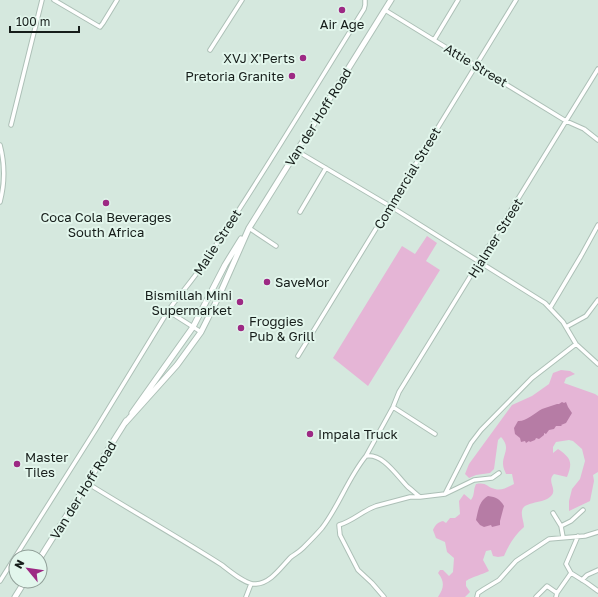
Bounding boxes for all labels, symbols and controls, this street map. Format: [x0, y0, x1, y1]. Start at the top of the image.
marker: Air Age [337, 5, 347, 15]
scale bar [10, 8, 79, 34]
text: 100 m [16, 14, 50, 29]
place label: Air Age [320, 16, 364, 32]
street label: Attie Street [441, 40, 511, 90]
place label: XVJ X'Perts [223, 50, 295, 66]
marker: XVJ X'Perts [298, 53, 308, 63]
street label: Van der Hoff Road [281, 65, 355, 169]
place label: Pretoria Granite [185, 68, 284, 84]
marker: Pretoria Granite [287, 71, 297, 81]
street label: Commercial Street [370, 124, 444, 232]
street label: Hjalmer Street [464, 195, 526, 281]
marker: Coca Cola Beverages South Africa [101, 198, 111, 208]
street label: Malie Street [190, 206, 244, 278]
place label: Coca Cola Beverages South Africa [41, 209, 172, 240]
place label: SaveMor [275, 274, 329, 290]
marker: SaveMor [262, 277, 272, 287]
place label: Bismillah Mini Supermarket [145, 287, 232, 318]
marker: Bismillah Mini Supermarket [235, 297, 245, 307]
place label: Froggies Pub & Grill [249, 313, 315, 344]
marker: Froggies Pub & Grill [236, 323, 246, 333]
place label: Impala Truck [318, 426, 399, 442]
marker: Impala Truck [305, 429, 315, 439]
street label: Van der Hoff Road [46, 438, 120, 542]
place label: Master Tiles [25, 449, 68, 480]
marker: Master Tiles [12, 459, 22, 469]
north arrow [8, 549, 48, 589]
text: N [11, 557, 27, 571]

